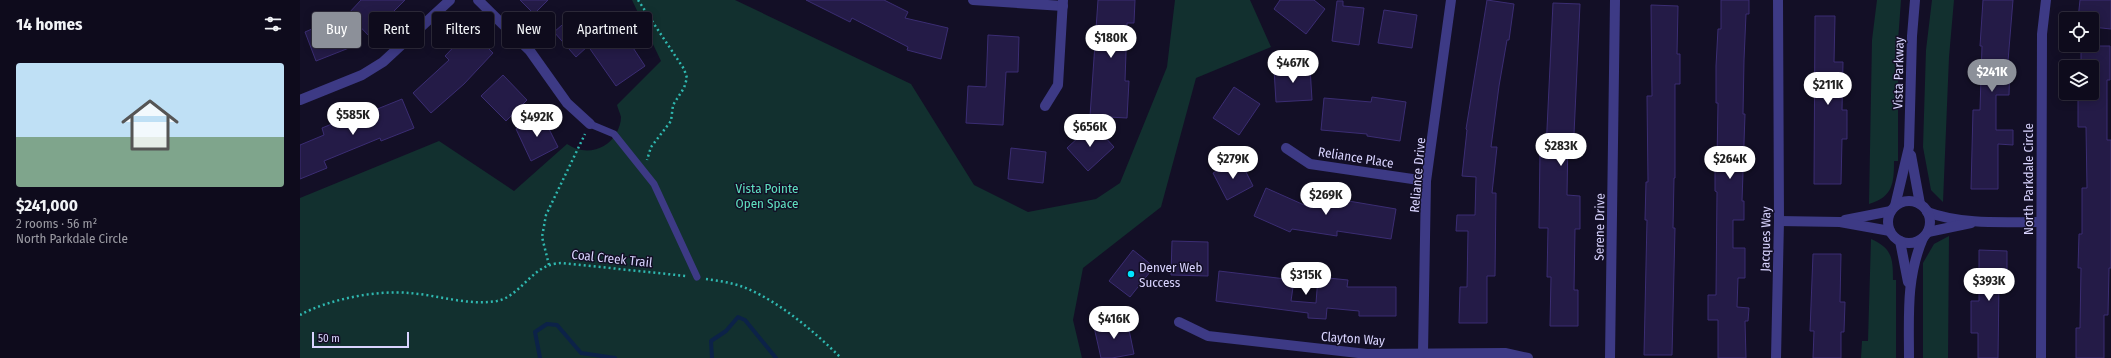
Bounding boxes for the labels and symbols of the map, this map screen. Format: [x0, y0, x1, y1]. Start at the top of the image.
pin: $180K [1083, 25, 1139, 59]
street label: Vista Parkway [1890, 36, 1907, 109]
pin: $467K [1265, 50, 1321, 84]
pin: $241K [1964, 59, 2020, 93]
pin: $211K [1800, 72, 1856, 106]
pin: $585K [325, 102, 381, 136]
pin: $492K [509, 104, 565, 138]
pin: $656K [1062, 114, 1118, 148]
street label: North Parkdale Circle [2021, 123, 2036, 235]
pin: $283K [1533, 133, 1589, 167]
street label: Reliance Drive [1407, 137, 1428, 213]
street label: Reliance Place [1317, 144, 1395, 171]
pin: $279K [1205, 146, 1261, 180]
pin: $264K [1702, 146, 1758, 180]
park label: Vista Pointe Open Space [736, 181, 798, 211]
pin: $269K [1298, 182, 1354, 216]
street label: Serene Drive [1591, 193, 1608, 261]
street label: Jacques Way [1757, 206, 1774, 272]
street label: Coal Creek Trail [571, 247, 654, 270]
place label: Denver Web Success [1139, 260, 1203, 290]
pin: $315K [1278, 262, 1334, 296]
pin: $393K [1961, 268, 2017, 302]
marker: Denver Web Success [1126, 269, 1136, 279]
pin: $416K [1086, 306, 1142, 340]
street label: Clayton Way [1321, 329, 1386, 348]
scale bar [312, 330, 409, 349]

